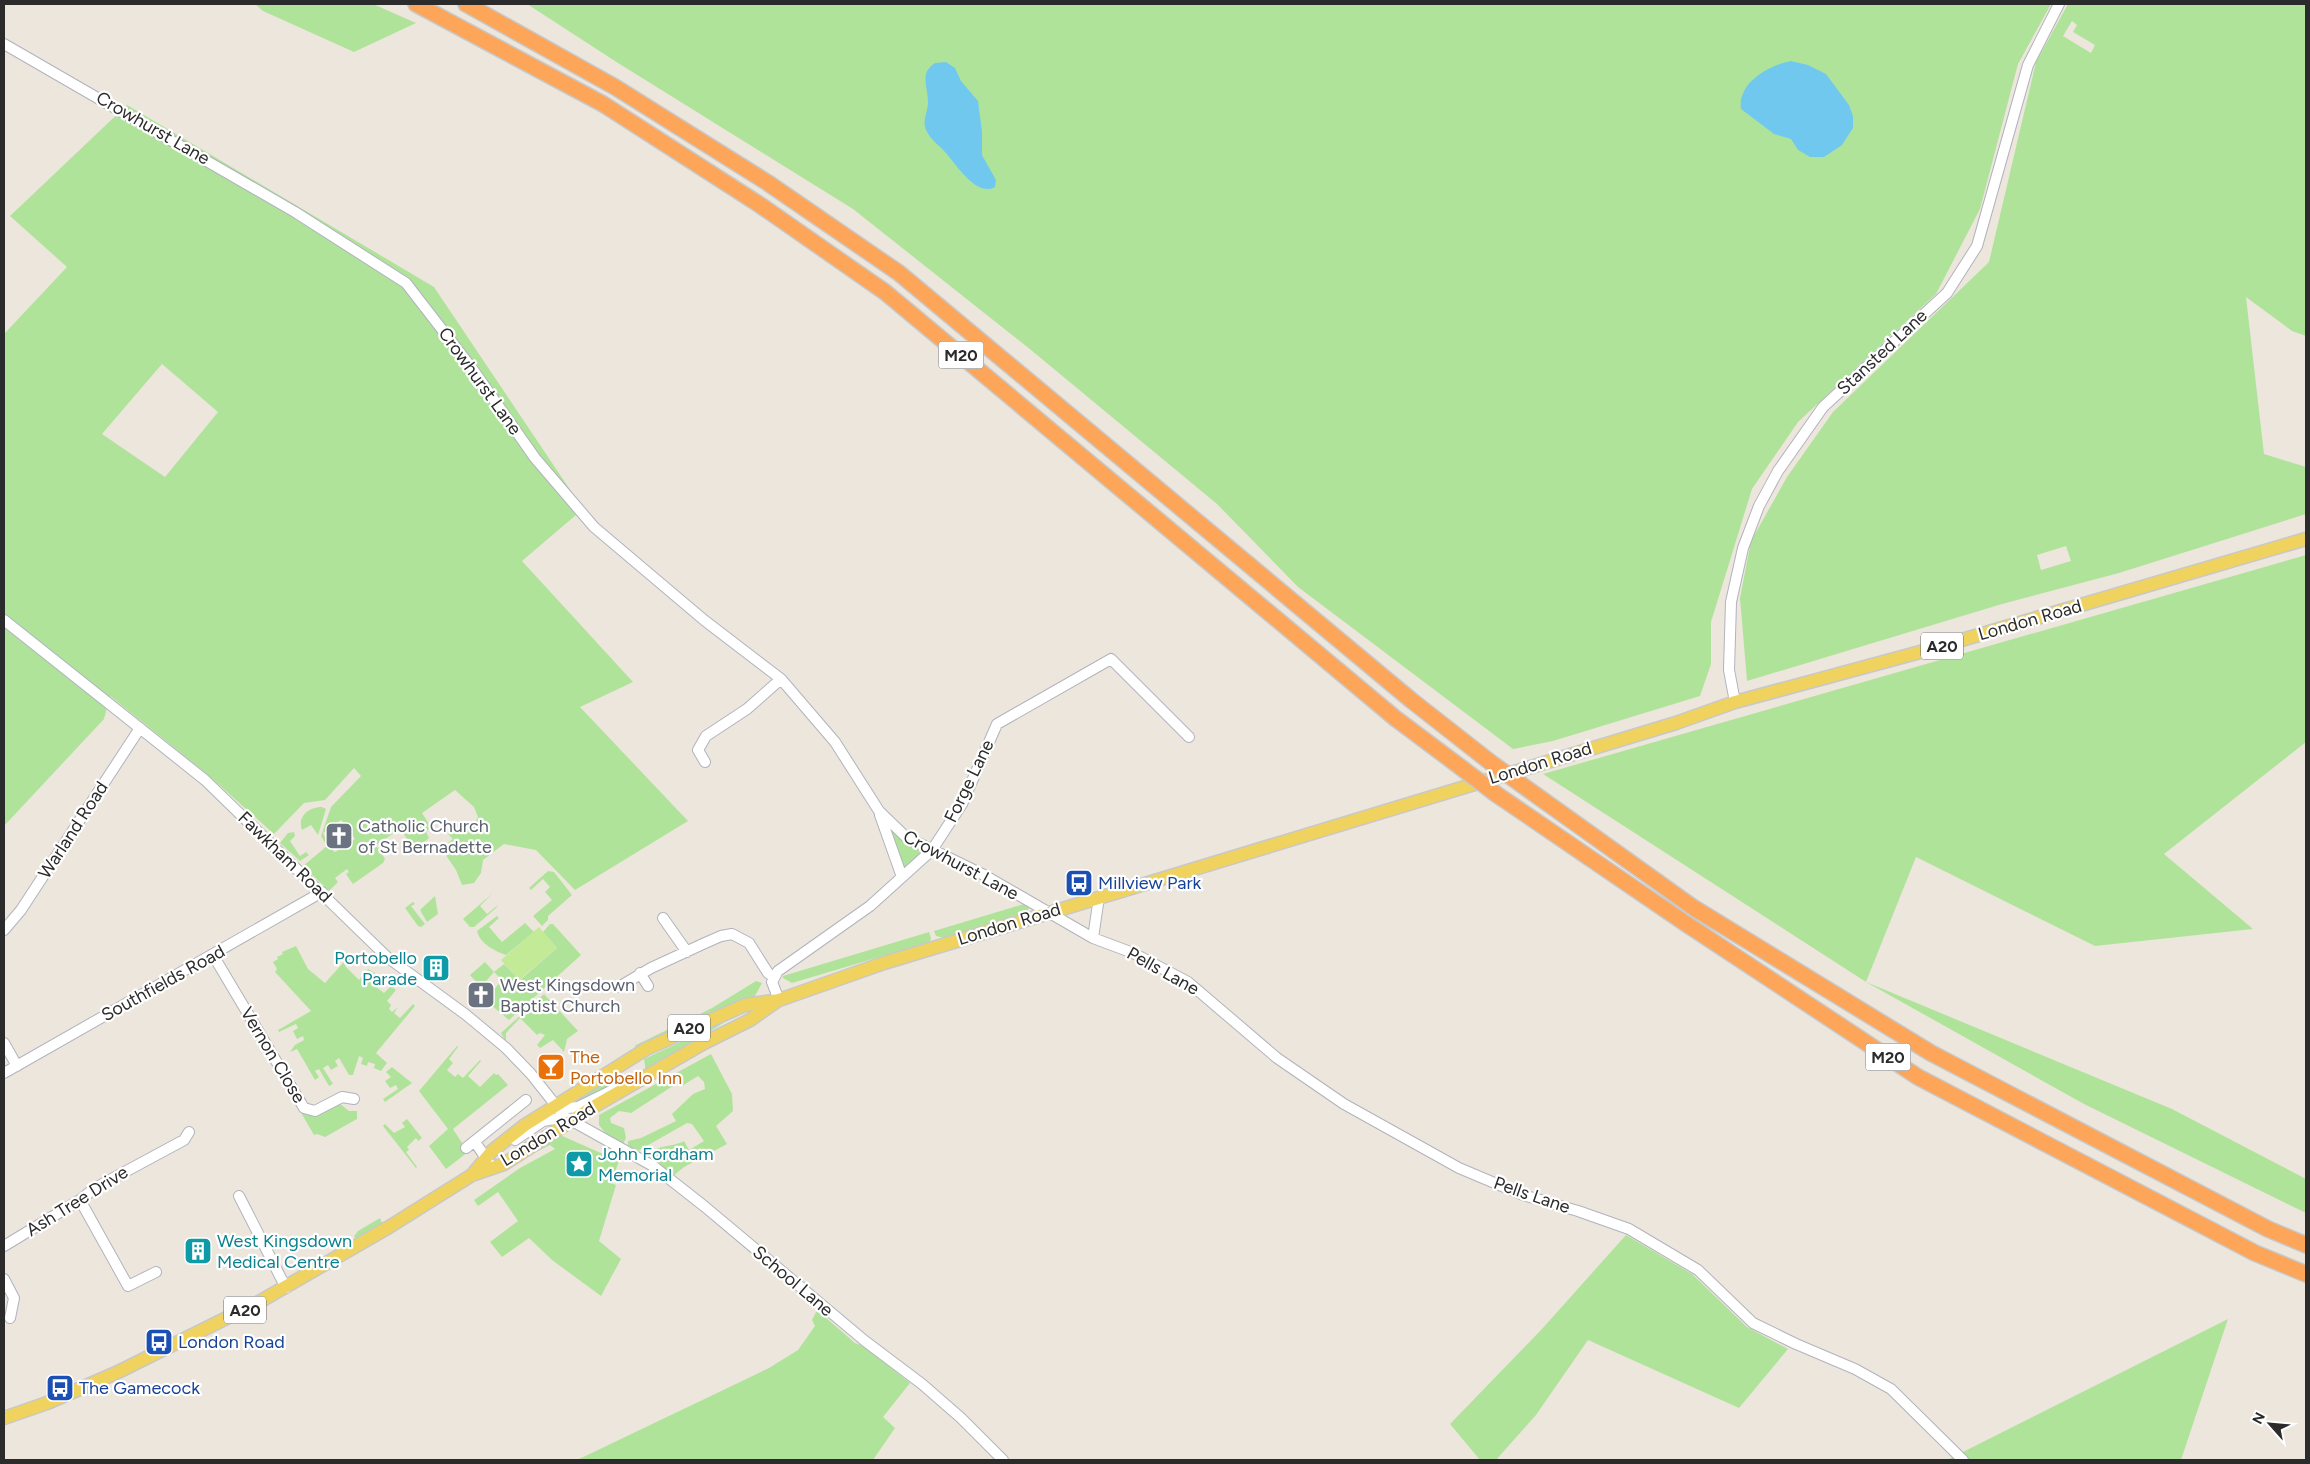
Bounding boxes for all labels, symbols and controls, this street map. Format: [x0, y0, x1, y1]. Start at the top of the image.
street label: Crowhurst Lane [92, 87, 214, 170]
street label: Stansted Lane [1832, 304, 1932, 399]
street label: Crowhurst Lane [434, 323, 526, 439]
road number: M20 [938, 342, 984, 368]
street label: London Road [1976, 595, 2084, 645]
road number: A20 [1921, 632, 1963, 659]
street label: Forge Lane [940, 736, 999, 826]
street label: London Road [1486, 737, 1594, 789]
street label: Warland Road [33, 777, 113, 883]
street label: Fawkham Road [233, 807, 337, 907]
place label: Catholic Church of St Bernadette [358, 815, 492, 858]
church icon: Catholic Church of St Bernadette [324, 821, 354, 851]
street label: Crowhurst Lane [899, 825, 1023, 905]
bus stop icon: Millview Park [1064, 868, 1094, 898]
place label: Millview Park [1098, 872, 1202, 894]
street label: London Road [955, 898, 1063, 950]
street label: Southfields Road [97, 940, 229, 1026]
street label: Pells Lane [1123, 942, 1203, 1000]
place label: Portobello Parade [334, 947, 417, 990]
building icon: Portobello Parade [421, 953, 451, 983]
place label: West Kingsdown Baptist Church [500, 974, 635, 1017]
church icon: West Kingsdown Baptist Church [466, 980, 496, 1010]
street label: Vernon Close [236, 1003, 310, 1107]
road number: A20 [668, 1014, 710, 1042]
road number: M20 [1866, 1044, 1910, 1070]
place label: The Portobello Inn [570, 1046, 682, 1089]
bar icon: The Portobello Inn [536, 1052, 566, 1082]
street label: London Road [497, 1097, 599, 1171]
place label: John Fordham Memorial [598, 1143, 714, 1186]
place icon: John Fordham Memorial [564, 1149, 594, 1179]
street label: Ash Tree Drive [22, 1161, 132, 1241]
street label: Pells Lane [1491, 1172, 1573, 1218]
place label: West Kingsdown Medical Centre [217, 1230, 352, 1273]
building icon: West Kingsdown Medical Centre [183, 1236, 213, 1266]
street label: School Lane [748, 1241, 838, 1321]
road number: A20 [224, 1296, 266, 1324]
bus stop icon: London Road [144, 1327, 174, 1357]
place label: London Road [178, 1331, 285, 1353]
bus stop icon: The Gamecock [45, 1373, 75, 1403]
place label: The Gamecock [79, 1377, 200, 1399]
north arrow [2245, 1399, 2295, 1449]
text: N [2249, 1410, 2269, 1427]

